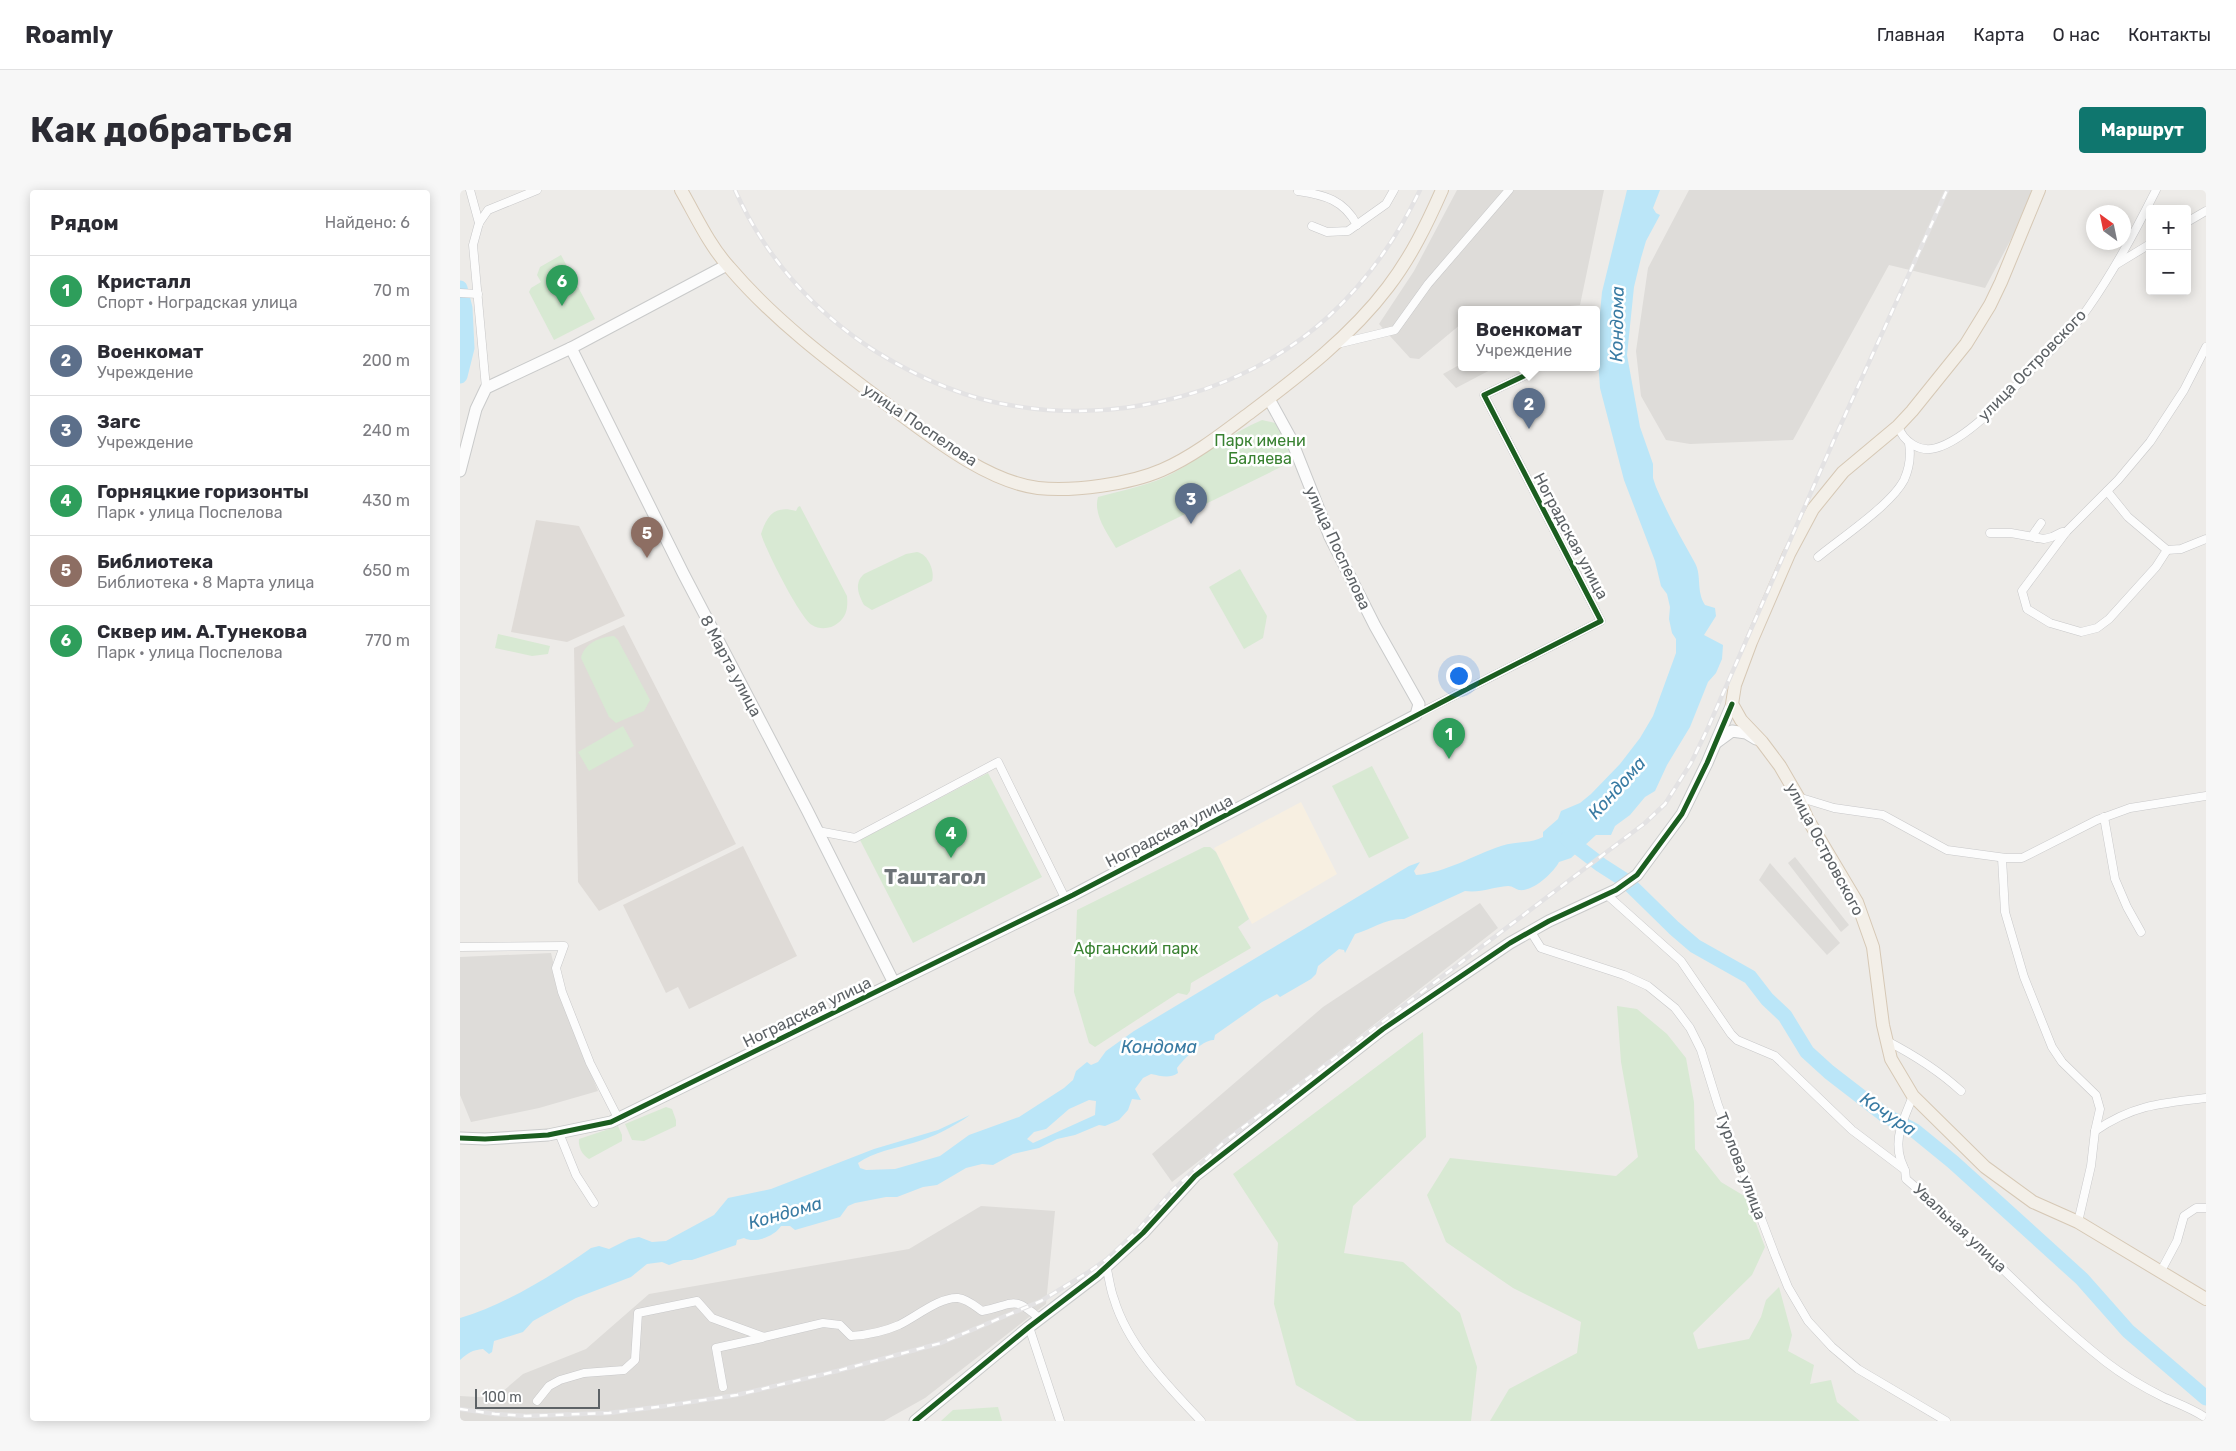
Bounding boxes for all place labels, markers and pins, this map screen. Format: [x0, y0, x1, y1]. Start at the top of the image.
pin: 6 [546, 265, 578, 306]
pin: 2 [1513, 388, 1545, 429]
pin: 3 [1175, 483, 1207, 524]
pin: 5 [631, 517, 663, 558]
pin: 1 [1433, 718, 1465, 759]
pin: 4 [935, 817, 967, 858]

